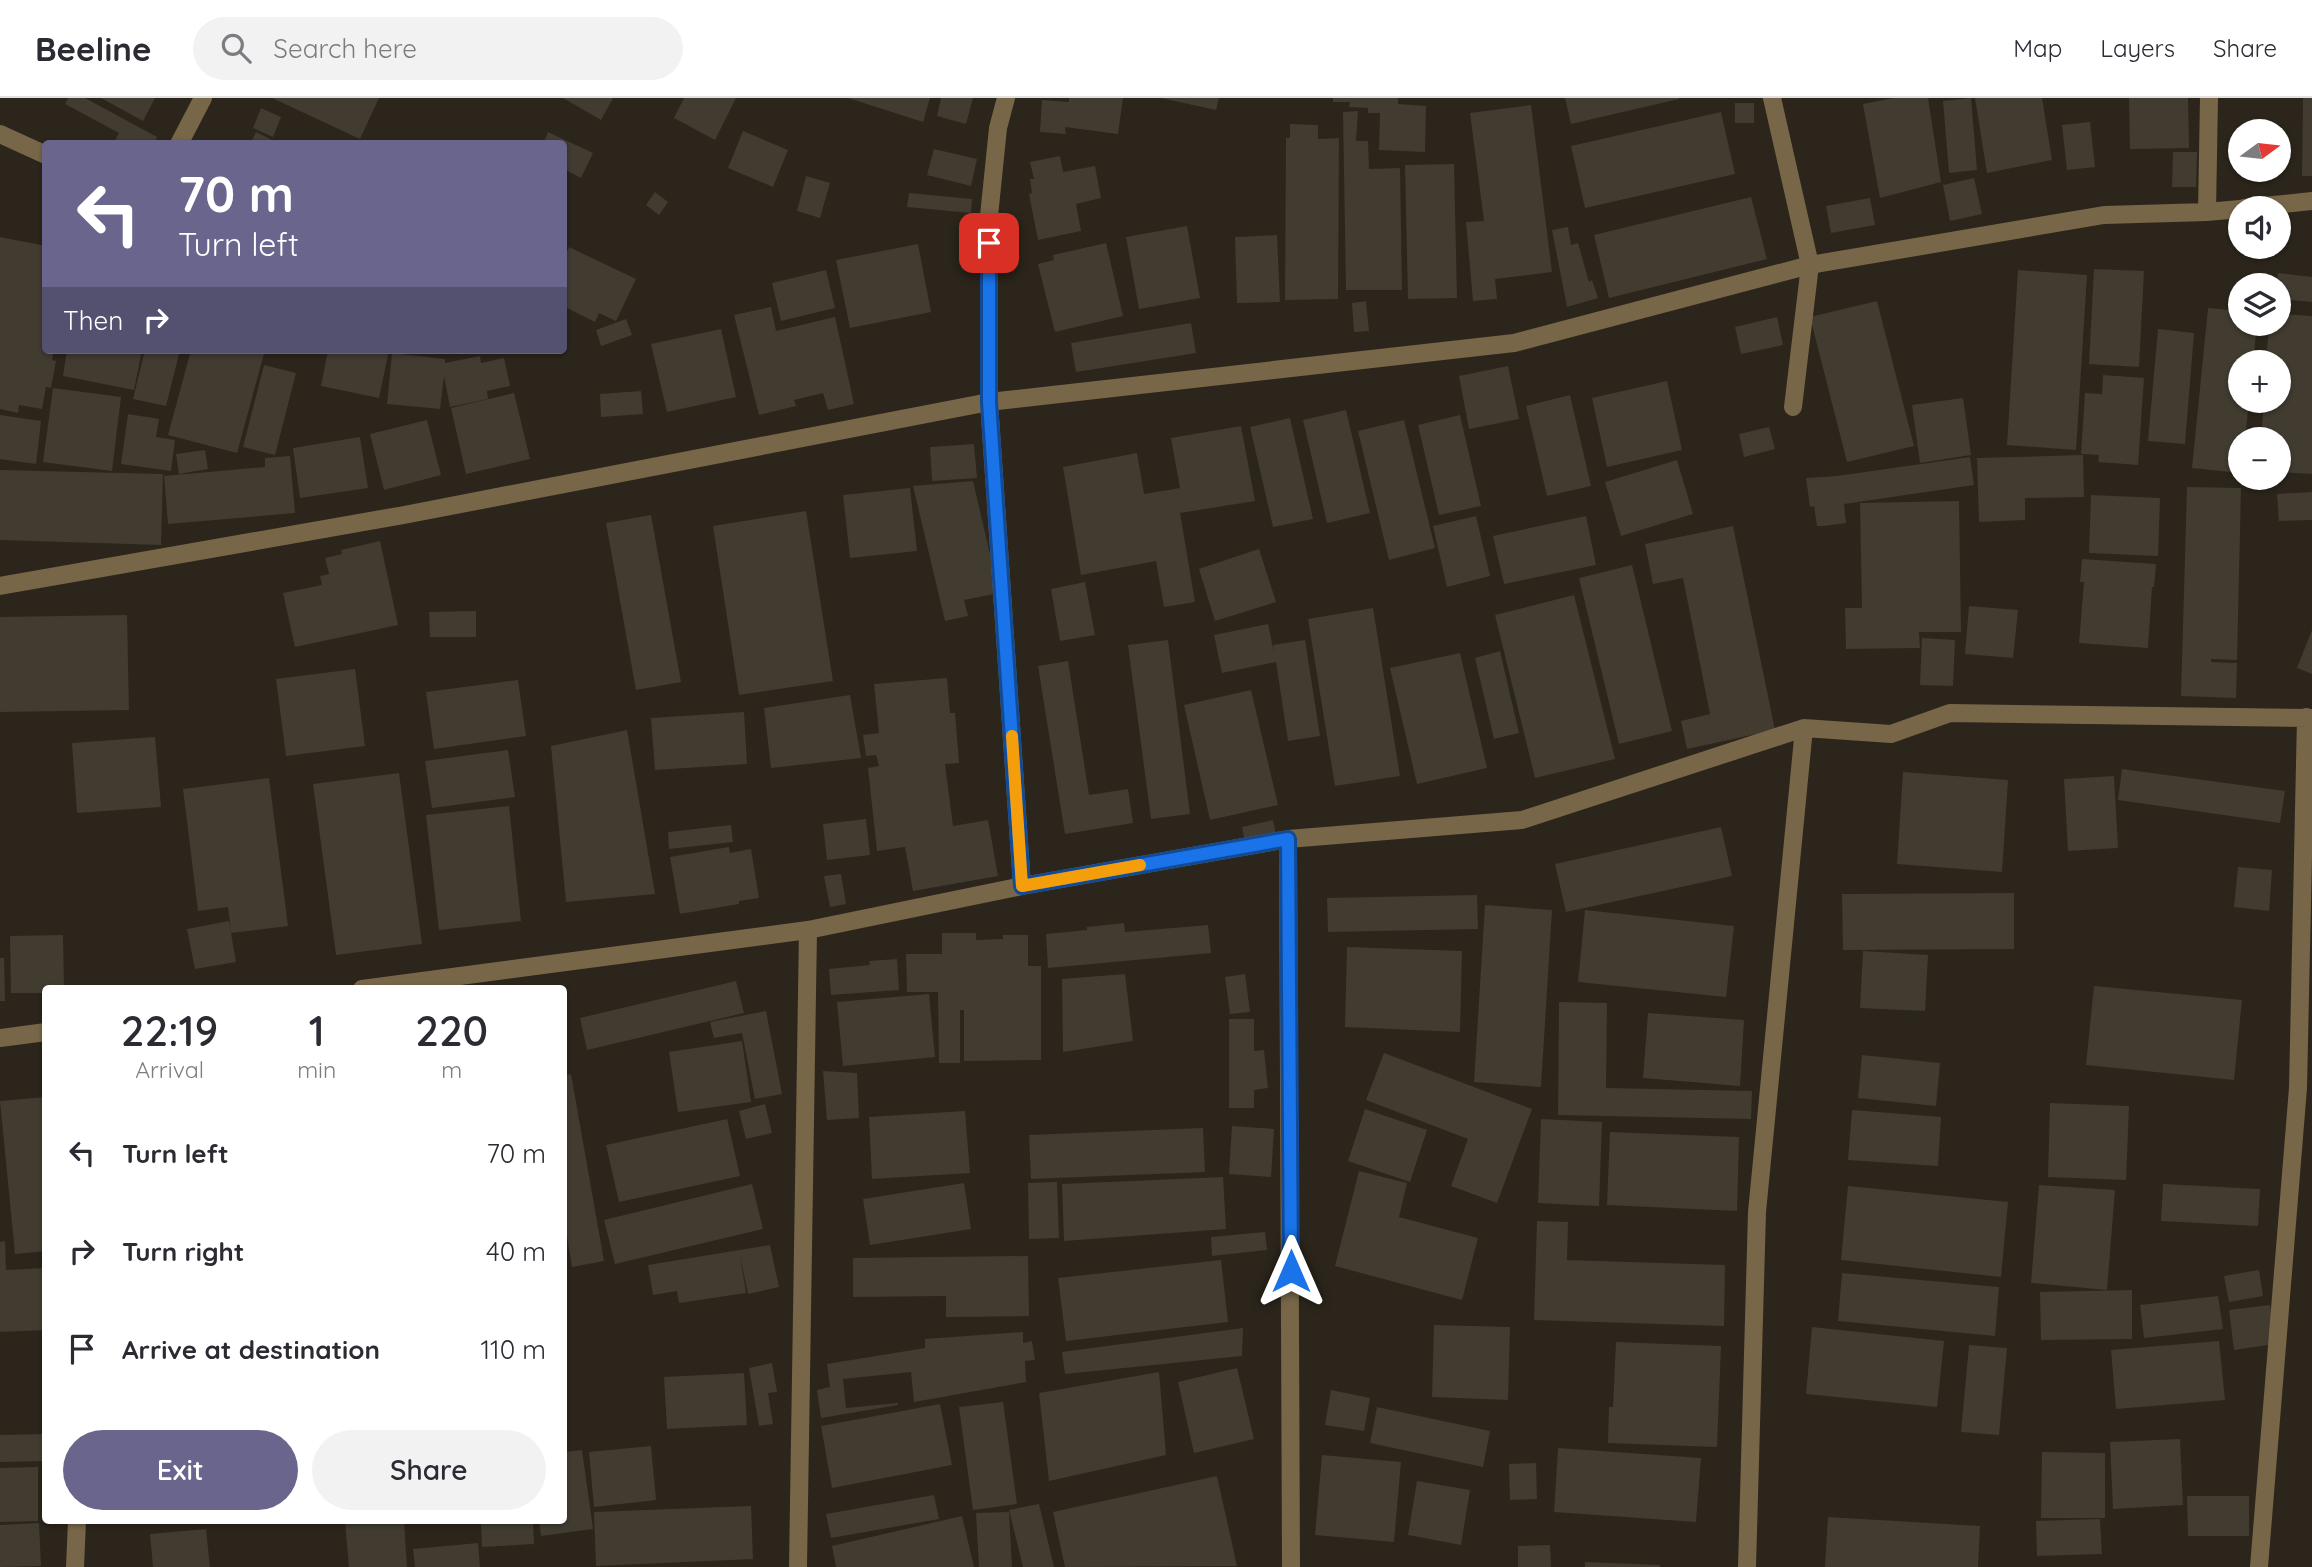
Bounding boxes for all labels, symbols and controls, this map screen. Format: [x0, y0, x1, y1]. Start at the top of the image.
search box [193, 17, 683, 80]
text: Beeline [35, 28, 151, 69]
icon: search [217, 29, 255, 67]
text: Search here [273, 32, 417, 65]
text: Map [2013, 33, 2062, 63]
text: Layers [2100, 33, 2175, 63]
text: Share [2213, 33, 2277, 63]
north arrow [2228, 119, 2291, 182]
map controls [2228, 119, 2291, 490]
text: 70 m [178, 163, 294, 224]
icon: left [63, 168, 154, 259]
button: sound [2228, 196, 2291, 259]
pin [959, 213, 1019, 273]
text: Turn left [178, 224, 299, 264]
icon: arrive [970, 224, 1008, 262]
button: layers [2228, 273, 2291, 336]
icon: right [137, 301, 175, 339]
text: Then [63, 304, 123, 337]
button: + [2228, 350, 2291, 413]
button: − [2228, 427, 2291, 490]
text: 22:19 [121, 1004, 218, 1057]
text: 1 [309, 1004, 325, 1057]
text: 220 [415, 1004, 488, 1057]
text: Arrival [135, 1055, 204, 1084]
text: min [297, 1055, 336, 1084]
text: m [441, 1055, 462, 1084]
icon: left [63, 1134, 101, 1172]
text: Turn left [122, 1137, 229, 1170]
text: 70 m [486, 1137, 546, 1170]
icon: right [63, 1232, 101, 1270]
position arrow [1254, 1234, 1328, 1308]
text: Turn right [122, 1235, 244, 1268]
text: 40 m [486, 1235, 546, 1268]
icon: arrive [63, 1330, 101, 1368]
text: Arrive at destination [122, 1333, 380, 1366]
text: 110 m [480, 1333, 546, 1366]
button: Exit [63, 1430, 298, 1510]
button: Share [312, 1430, 546, 1510]

